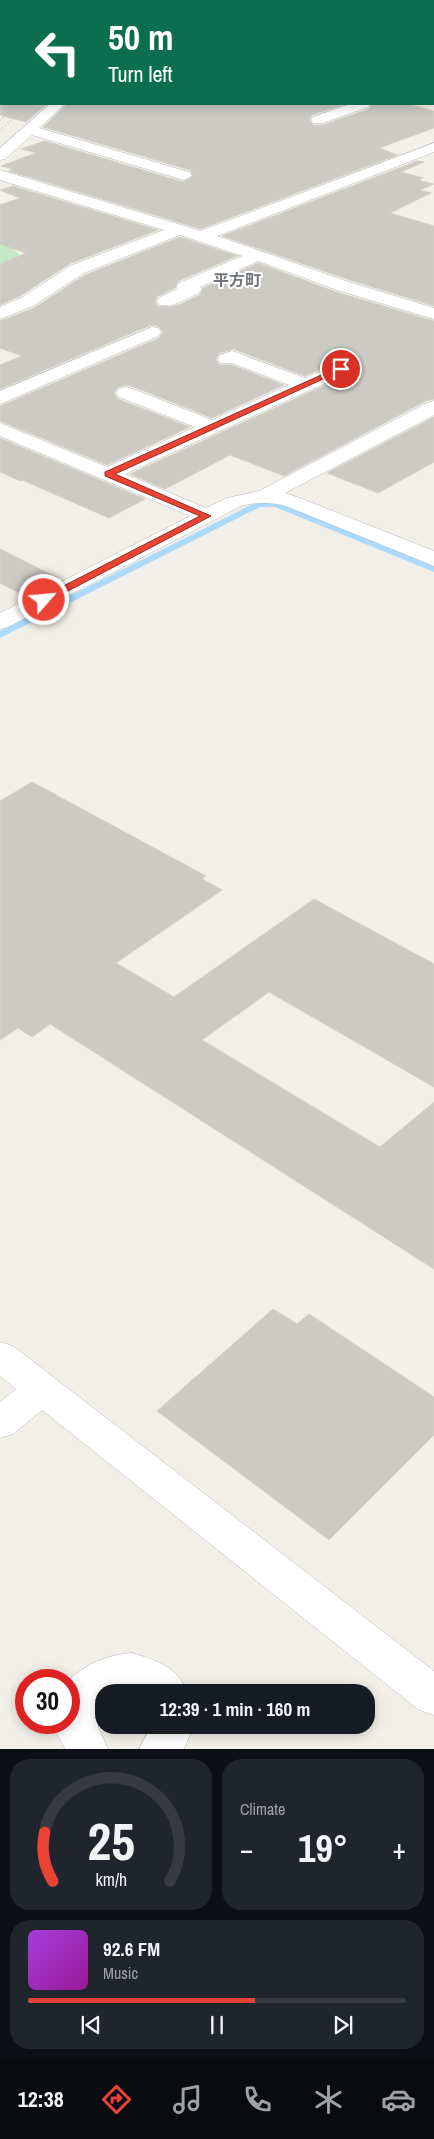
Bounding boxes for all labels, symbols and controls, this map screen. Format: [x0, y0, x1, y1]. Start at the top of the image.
text: 50 m [108, 14, 173, 61]
icon: left [25, 20, 90, 85]
text: Turn left [108, 59, 173, 89]
district label: 平方町 [213, 269, 261, 291]
pin [320, 348, 362, 390]
icon: arrive [327, 355, 355, 383]
position arrow [17, 573, 69, 625]
speed limit sign: 30 [15, 1669, 80, 1734]
text: 12:39 · 1 min · 160 m [160, 1696, 310, 1722]
text: Climate [240, 1798, 285, 1820]
text: 25 [87, 1806, 135, 1876]
text: 19° [298, 1823, 348, 1874]
text: − [240, 1830, 253, 1868]
text: + [393, 1830, 406, 1868]
text: km/h [95, 1868, 127, 1892]
text: 92.6 FM [103, 1936, 160, 1962]
text: Music [103, 1962, 138, 1984]
icon: previous [77, 2011, 105, 2039]
icon: pause [203, 2011, 231, 2039]
icon: next [329, 2011, 357, 2039]
icon: directions [99, 2082, 134, 2117]
icon: music [170, 2082, 205, 2117]
icon: phone [240, 2082, 275, 2117]
icon: climate [311, 2082, 346, 2117]
icon: car [381, 2082, 416, 2117]
text: 12:38 [18, 2084, 64, 2114]

